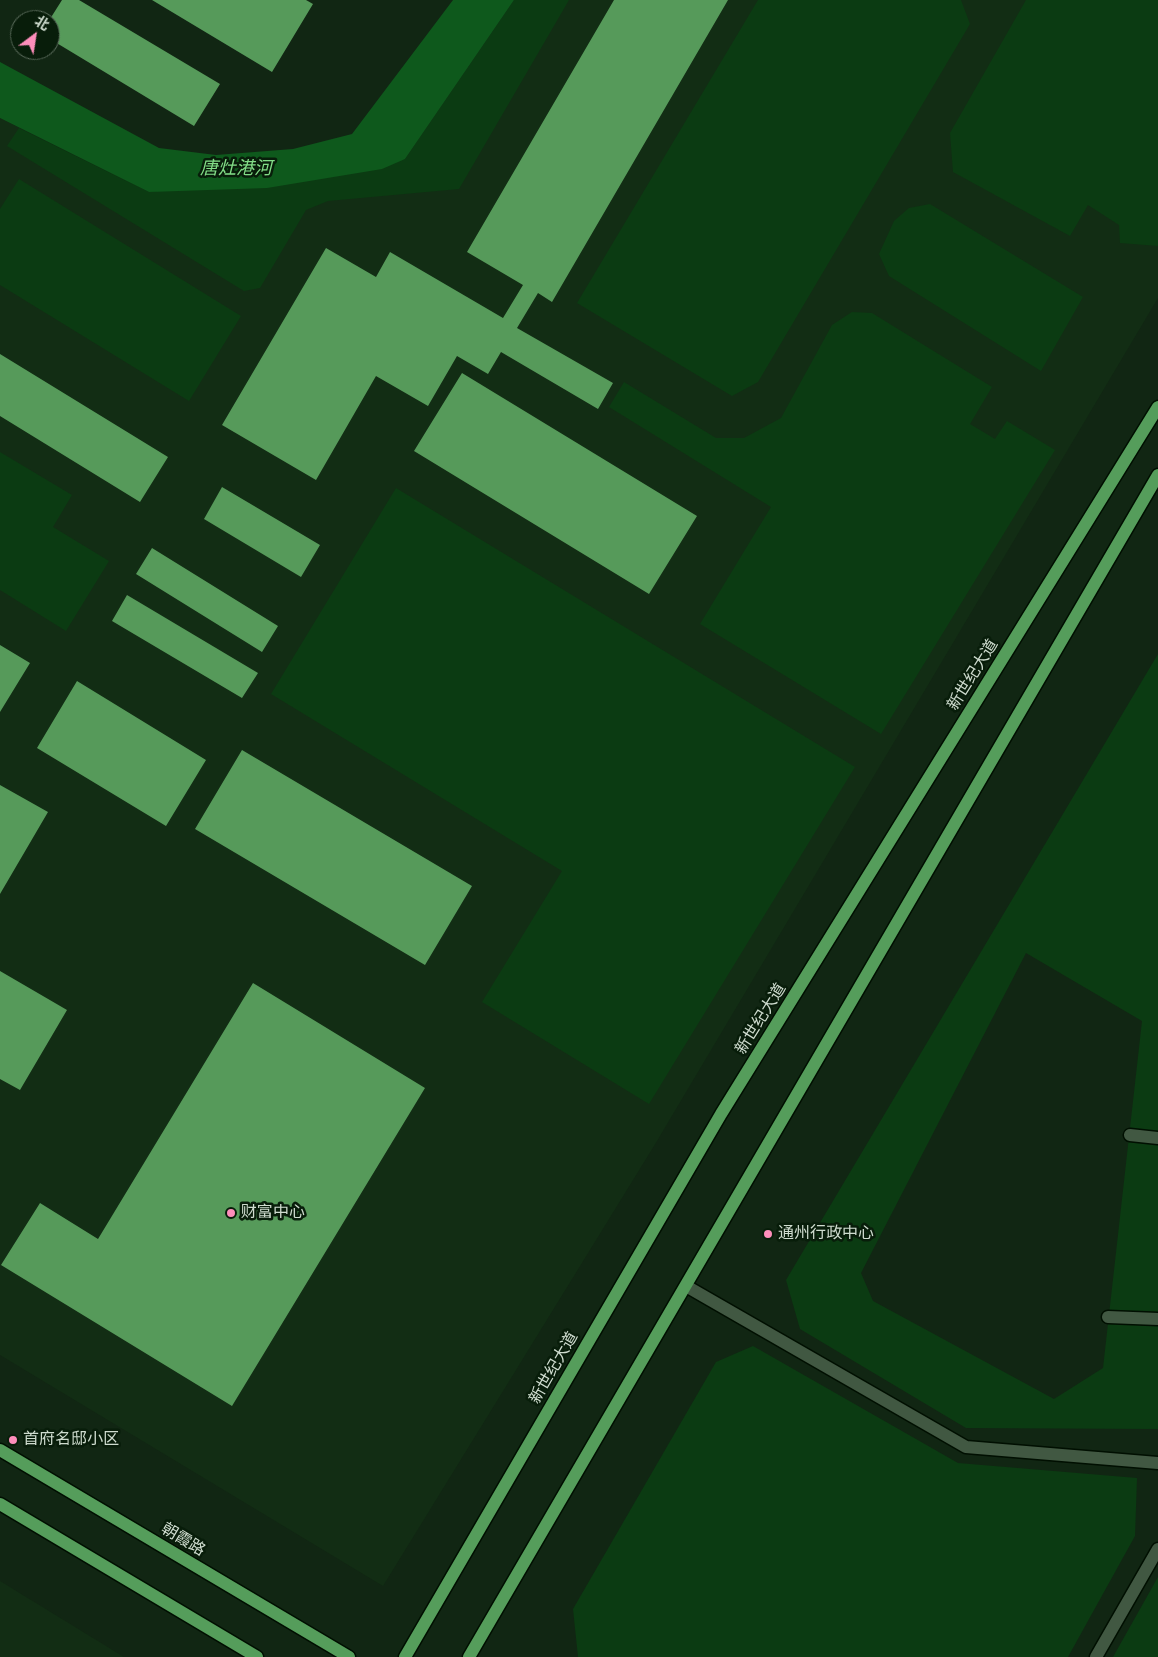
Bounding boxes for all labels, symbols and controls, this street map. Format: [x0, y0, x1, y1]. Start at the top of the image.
north arrow [10, 10, 60, 60]
text: 北 [32, 12, 53, 34]
water label: 唐灶港河 [200, 158, 272, 180]
street label: 新世纪大道 [944, 636, 1002, 714]
street label: 新世纪大道 [732, 980, 790, 1058]
place label: 财富中心 [241, 1203, 305, 1223]
marker: 财富中心 [225, 1207, 237, 1219]
place label: 通州行政中心 [778, 1224, 874, 1244]
marker: 通州行政中心 [762, 1228, 774, 1240]
street label: 新世纪大道 [526, 1329, 582, 1407]
place label: 首府名邸小区 [23, 1430, 119, 1450]
marker: 首府名邸小区 [7, 1434, 19, 1446]
street label: 朝霞路 [157, 1519, 209, 1561]

